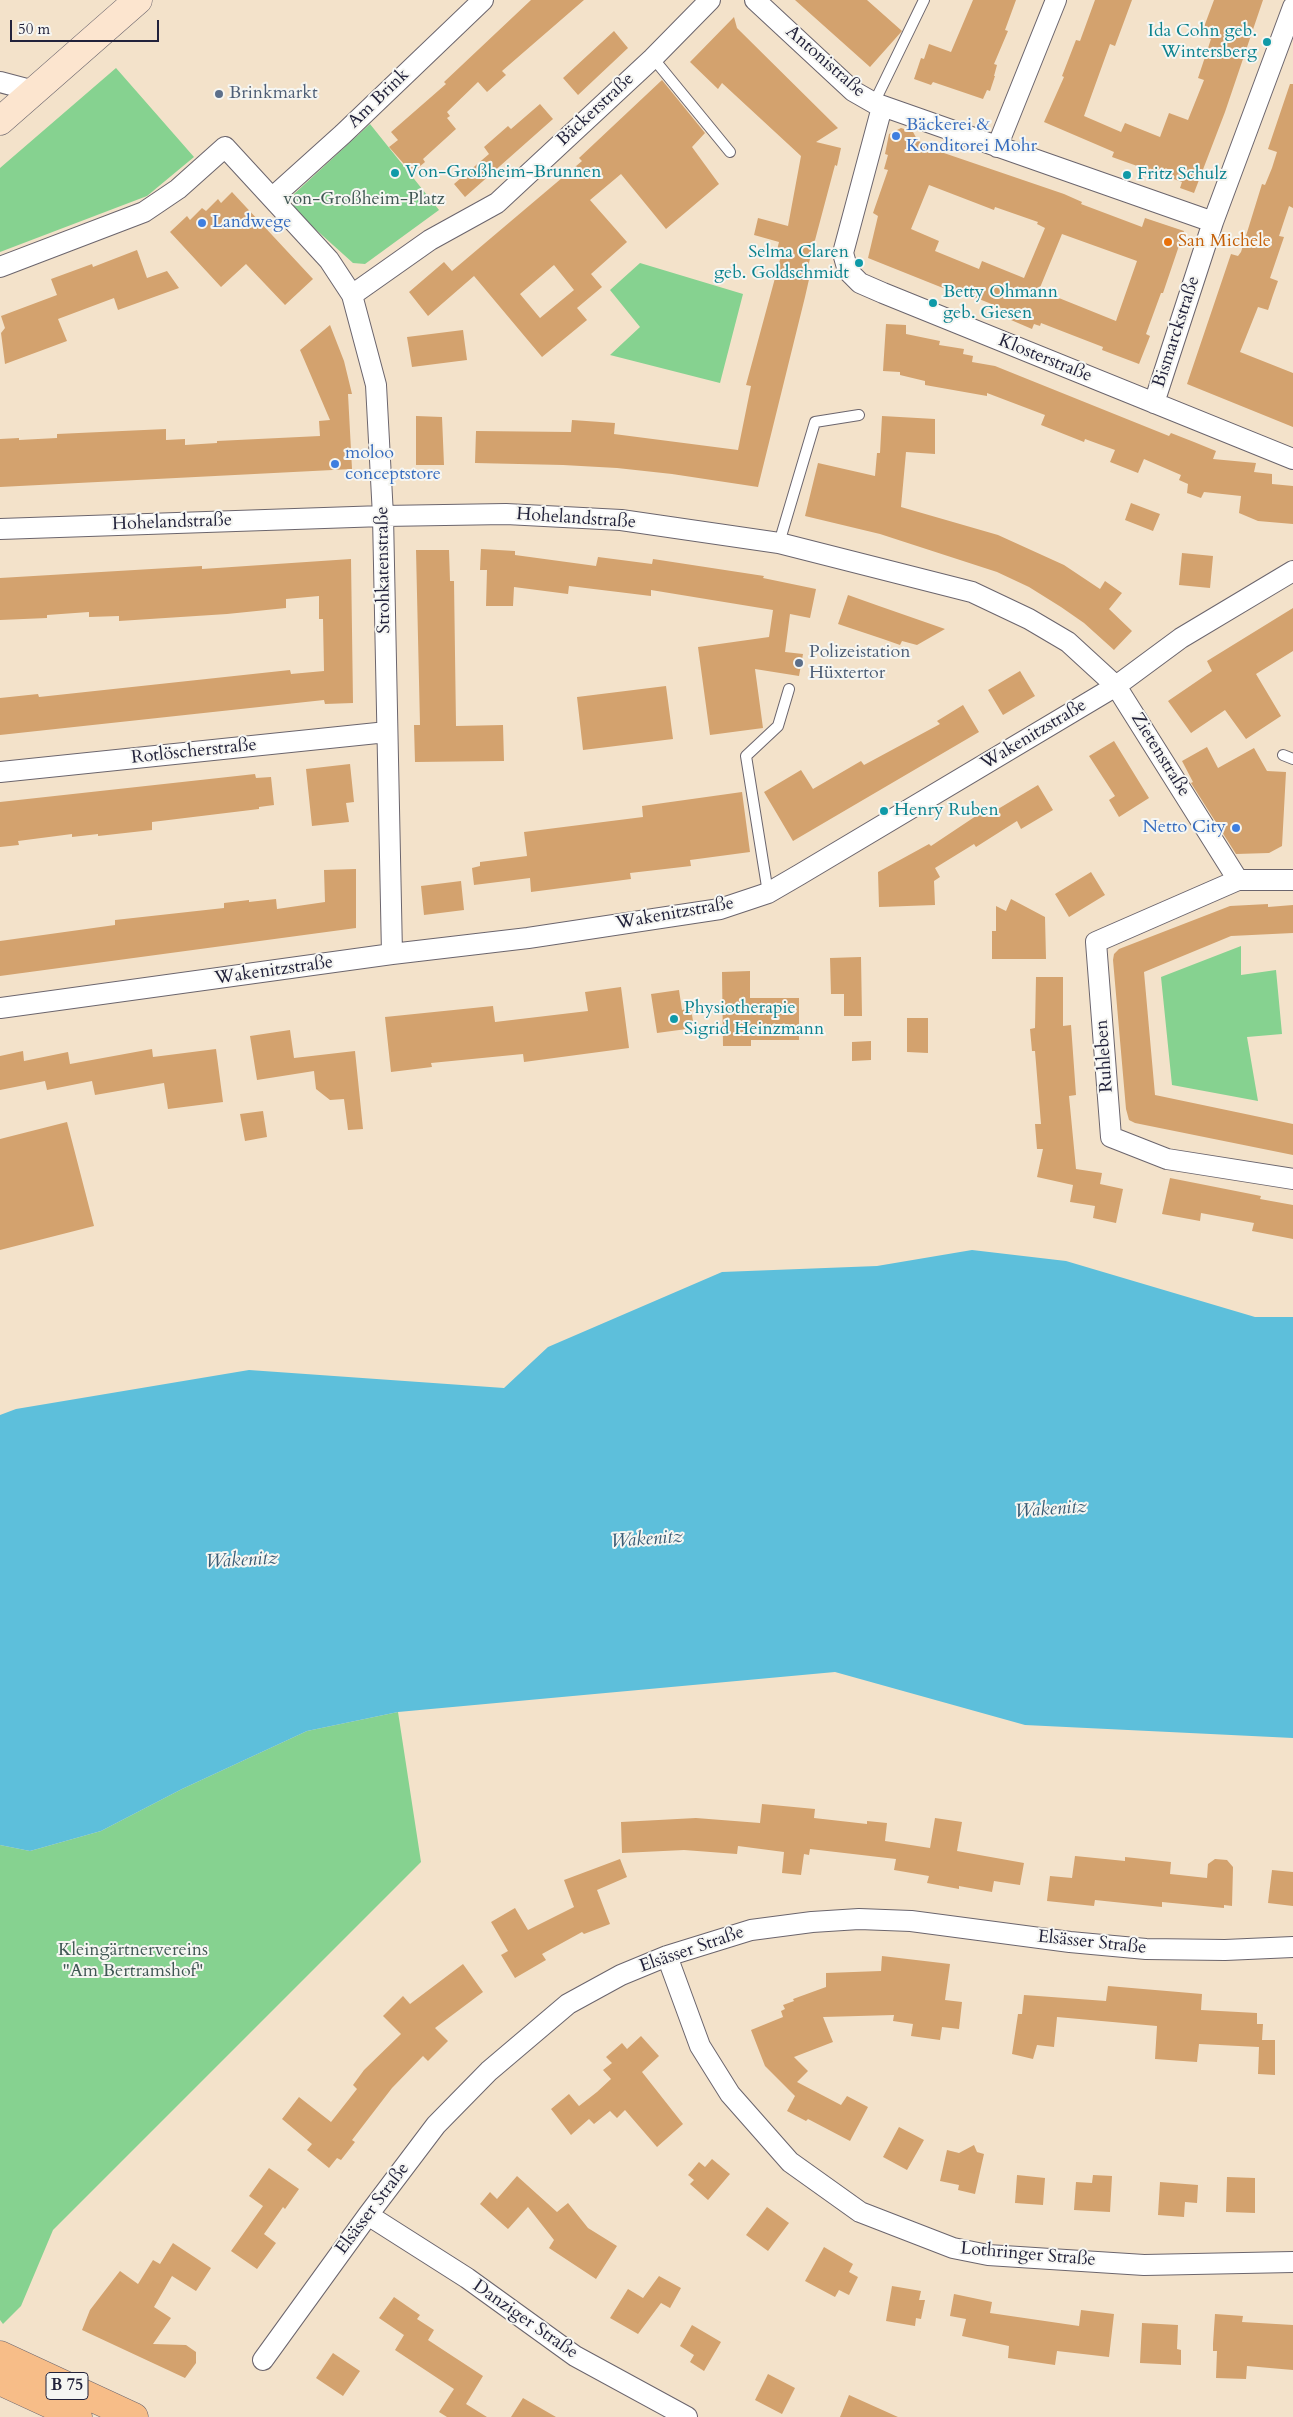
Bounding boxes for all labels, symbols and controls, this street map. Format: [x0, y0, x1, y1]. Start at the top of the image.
scale bar [12, 10, 161, 42]
text: 50 m [18, 19, 50, 39]
street label: Antonistraße [781, 21, 869, 103]
place label: Ida Cohn geb. Wintersberg [1148, 21, 1257, 64]
marker: Ida Cohn geb. Wintersberg [1261, 36, 1273, 48]
street label: Am Brink [344, 65, 414, 133]
street label: Bäckerstraße [553, 69, 639, 151]
place label: Brinkmarkt [229, 83, 318, 105]
marker: Brinkmarkt [213, 88, 225, 100]
place label: Bäckerei & Konditorei Mohr [906, 115, 1037, 158]
marker: Bäckerei & Konditorei Mohr [890, 130, 902, 142]
place label: Von-Großheim-Brunnen [405, 162, 601, 184]
place label: Fritz Schulz [1137, 164, 1227, 186]
marker: Von-Großheim-Brunnen [389, 167, 401, 179]
marker: Fritz Schulz [1121, 169, 1133, 181]
park label: von-Großheim-Platz [283, 189, 445, 211]
place label: Landwege [212, 212, 291, 234]
marker: Landwege [196, 217, 208, 229]
place label: San Michele [1178, 231, 1271, 253]
marker: San Michele [1162, 236, 1174, 248]
place label: Selma Claren geb. Goldschmidt [714, 242, 849, 284]
marker: Selma Claren geb. Goldschmidt [853, 257, 865, 269]
street label: Bismarckstraße [1149, 274, 1205, 390]
place label: Betty Ohmann geb. Giesen [943, 282, 1058, 324]
marker: Betty Ohmann geb. Giesen [927, 297, 939, 309]
street label: Klosterstraße [995, 330, 1095, 388]
place label: moloo conceptstore [345, 443, 441, 486]
marker: moloo conceptstore [329, 458, 341, 470]
street label: Hohelandstraße [515, 504, 637, 534]
street label: Strohkatenstraße [372, 506, 396, 634]
street label: Hohelandstraße [112, 510, 232, 536]
place label: Polizeistation Hüxtertor [809, 642, 910, 684]
marker: Polizeistation Hüxtertor [793, 657, 805, 669]
street label: Wakenitzstraße [977, 695, 1091, 775]
street label: Zietenstraße [1126, 709, 1194, 801]
street label: Rotlöscherstraße [130, 735, 258, 769]
place label: Henry Ruben [894, 800, 999, 822]
marker: Henry Ruben [878, 805, 890, 817]
place label: Netto City [1143, 817, 1226, 839]
marker: Netto City [1230, 822, 1242, 834]
street label: Wakenitzstraße [614, 893, 736, 935]
street label: Wakenitzstraße [213, 952, 335, 990]
place label: Physiotherapie Sigrid Heinzmann [684, 998, 824, 1040]
marker: Physiotherapie Sigrid Heinzmann [668, 1013, 680, 1025]
street label: Ruhleben [1092, 1019, 1118, 1093]
water label: Wakenitz [1014, 1496, 1088, 1524]
water label: Wakenitz [610, 1526, 684, 1554]
water label: Wakenitz [205, 1548, 279, 1574]
street label: Elsässer Straße [637, 1922, 747, 1978]
street label: Elsässer Straße [1037, 1927, 1147, 1959]
park label: Kleingärtnervereins "Am Bertramshof" [58, 1940, 208, 1982]
street label: Elsässer Straße [332, 2159, 414, 2259]
street label: Lothringer Straße [959, 2238, 1097, 2272]
street label: Danziger Straße [468, 2276, 582, 2364]
road number: B 75 [46, 2372, 88, 2400]

